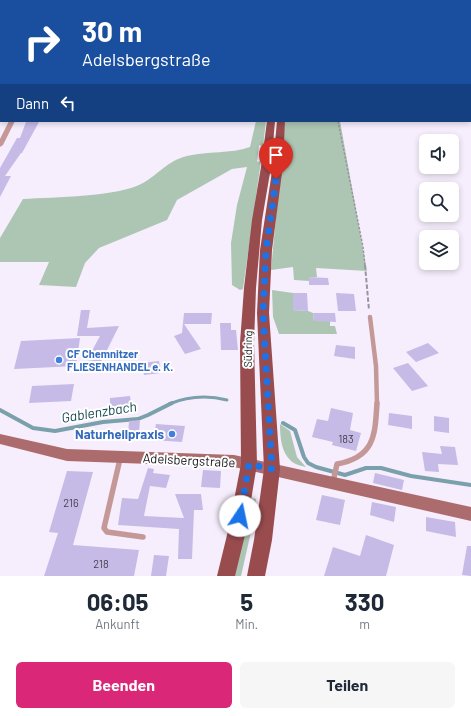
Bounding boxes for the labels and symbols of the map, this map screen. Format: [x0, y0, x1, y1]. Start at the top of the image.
pin [259, 138, 293, 179]
street label: Südring [241, 330, 254, 368]
place label: CF Chemnitzer FLIESENHANDEL e. K. [67, 347, 173, 373]
marker: CF Chemnitzer FLIESENHANDEL e. K. [54, 355, 64, 365]
water label: Gablenzbach [60, 397, 138, 426]
place label: Naturheilpraxis [75, 426, 164, 442]
marker: Naturheilpraxis [167, 429, 177, 439]
house number: 183 [338, 432, 354, 445]
street label: Adelsbergstraße [142, 450, 236, 470]
position arrow [219, 495, 261, 537]
house number: 216 [63, 496, 79, 509]
house number: 218 [93, 557, 109, 570]

